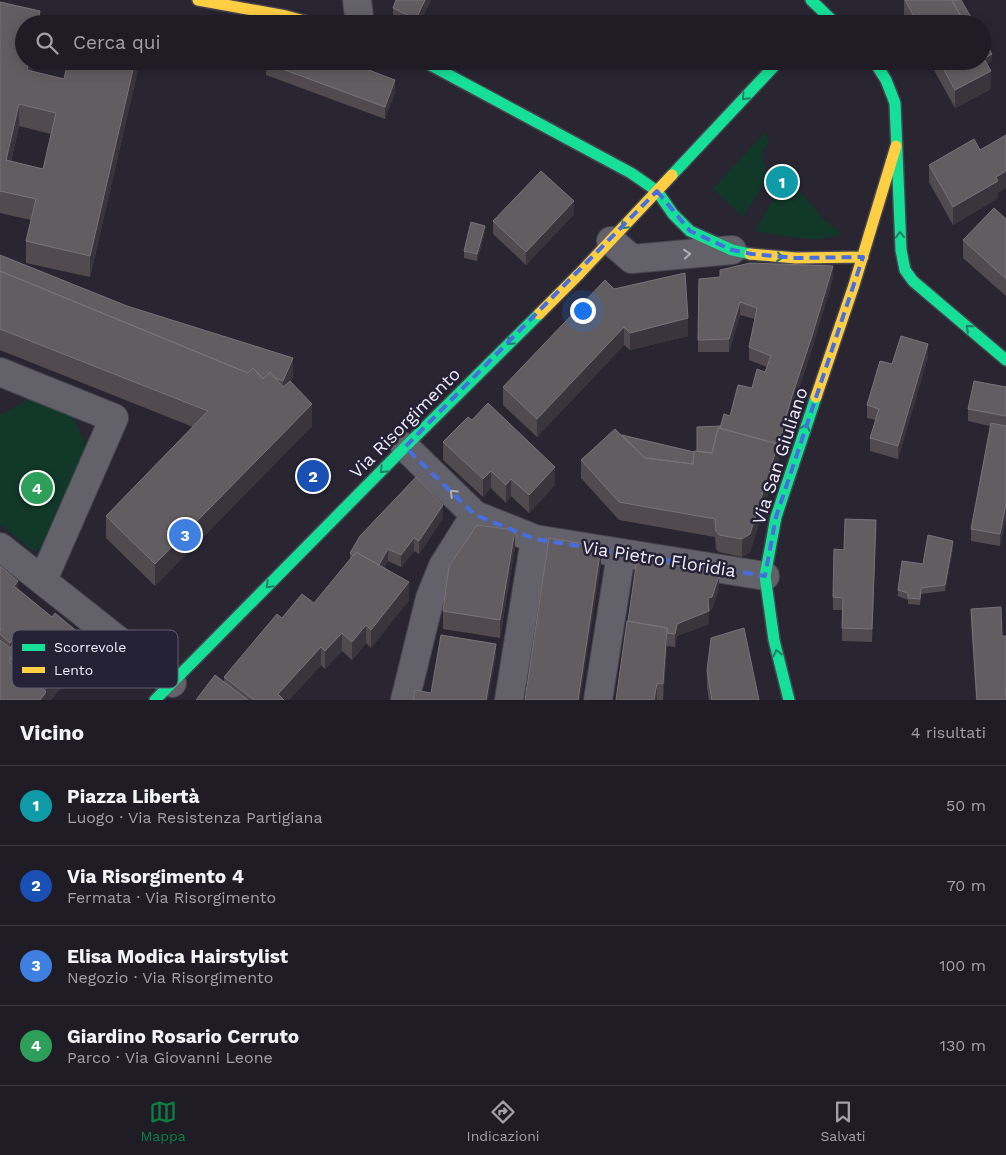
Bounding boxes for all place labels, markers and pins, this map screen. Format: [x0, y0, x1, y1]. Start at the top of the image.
pin: 1 [766, 163, 798, 201]
pin: 2 [297, 457, 329, 495]
pin: 4 [21, 469, 53, 507]
pin: 3 [169, 516, 201, 554]

